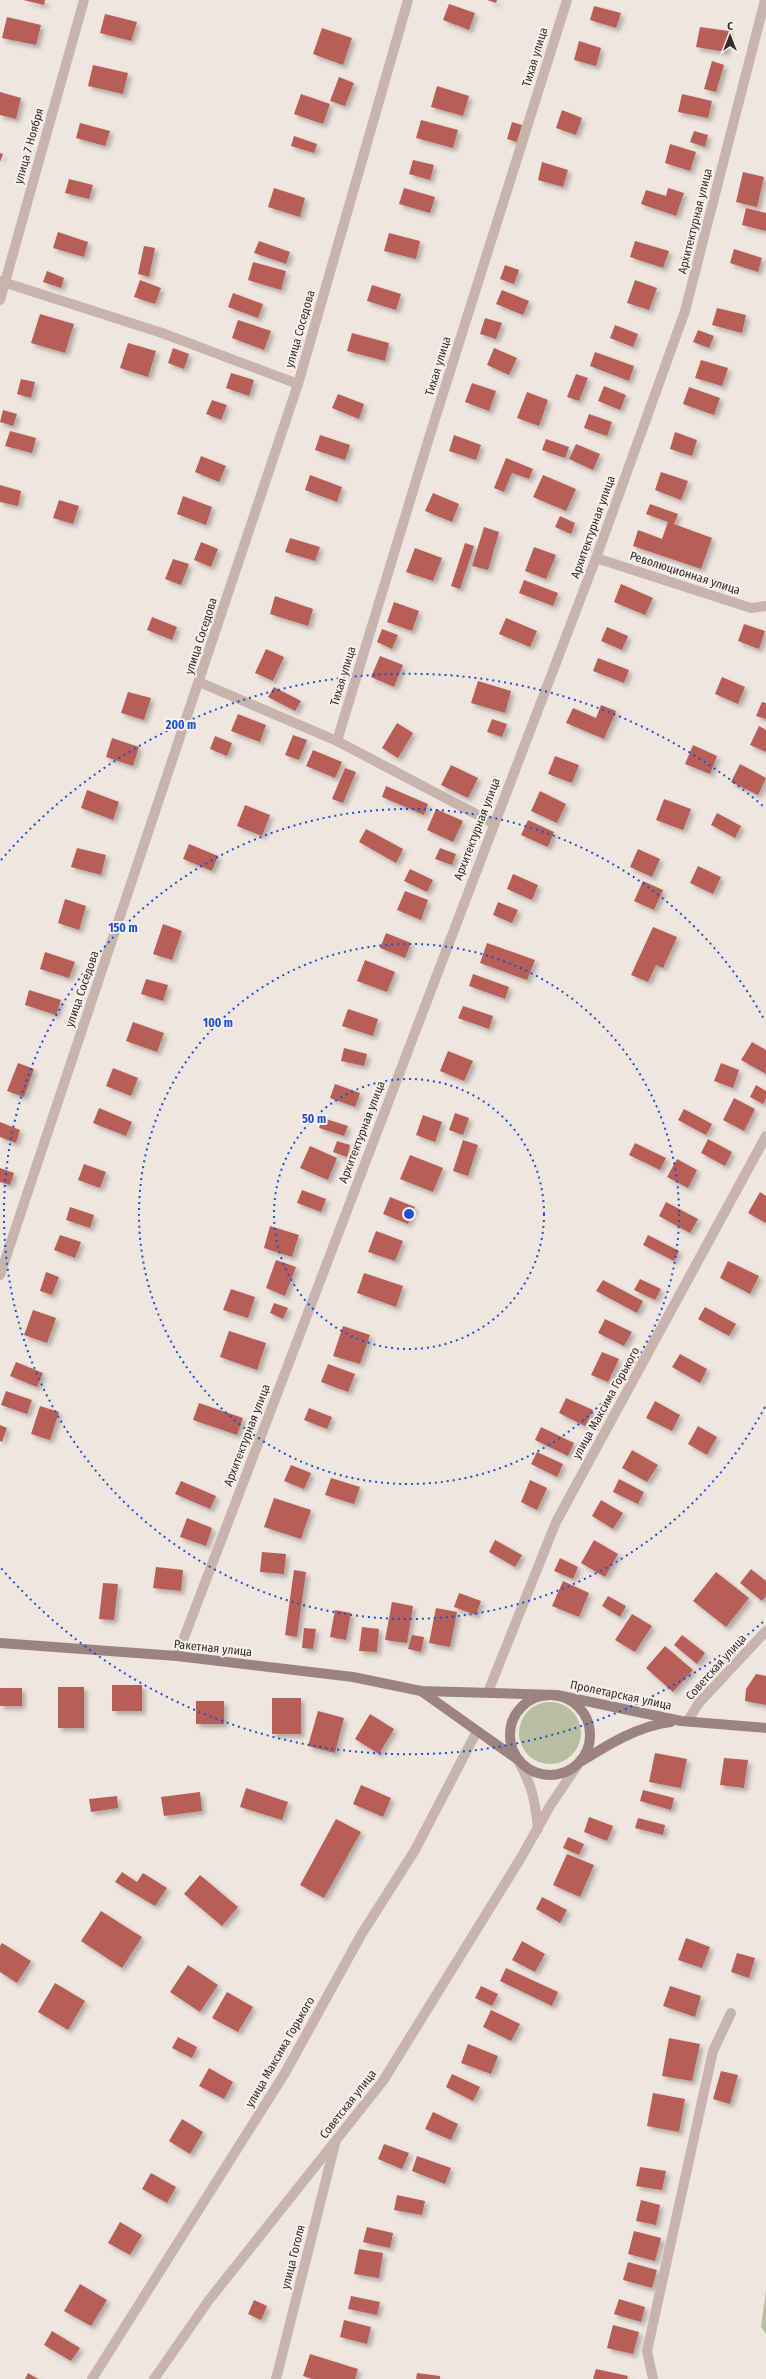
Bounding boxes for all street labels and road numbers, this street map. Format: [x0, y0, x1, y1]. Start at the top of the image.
street label: Тихая улица [519, 25, 551, 88]
street label: улица 7 Ноября [11, 106, 47, 186]
street label: Архитектурная улица [675, 167, 715, 275]
street label: улица Соседова [282, 289, 318, 369]
street label: Тихая улица [422, 334, 454, 397]
street label: Архитектурная улица [568, 474, 618, 580]
street label: Революционная улица [628, 549, 742, 598]
street label: улица Соседова [182, 596, 220, 676]
street label: Тихая улица [327, 644, 359, 707]
street label: Архитектурная улица [451, 776, 503, 882]
street label: улица Соседова [62, 949, 102, 1029]
street label: Архитектурная улица [336, 1079, 388, 1185]
street label: улица Максима Горького [569, 1345, 643, 1461]
street label: Архитектурная улица [221, 1382, 273, 1488]
street label: Советская улица [683, 1631, 749, 1703]
street label: Ракетная улица [173, 1637, 253, 1659]
street label: Пролетарская улица [569, 1677, 673, 1713]
street label: улица Максима Горького [243, 1994, 317, 2110]
street label: Советская улица [317, 2067, 379, 2141]
street label: улица Гоголя [278, 2223, 308, 2291]

